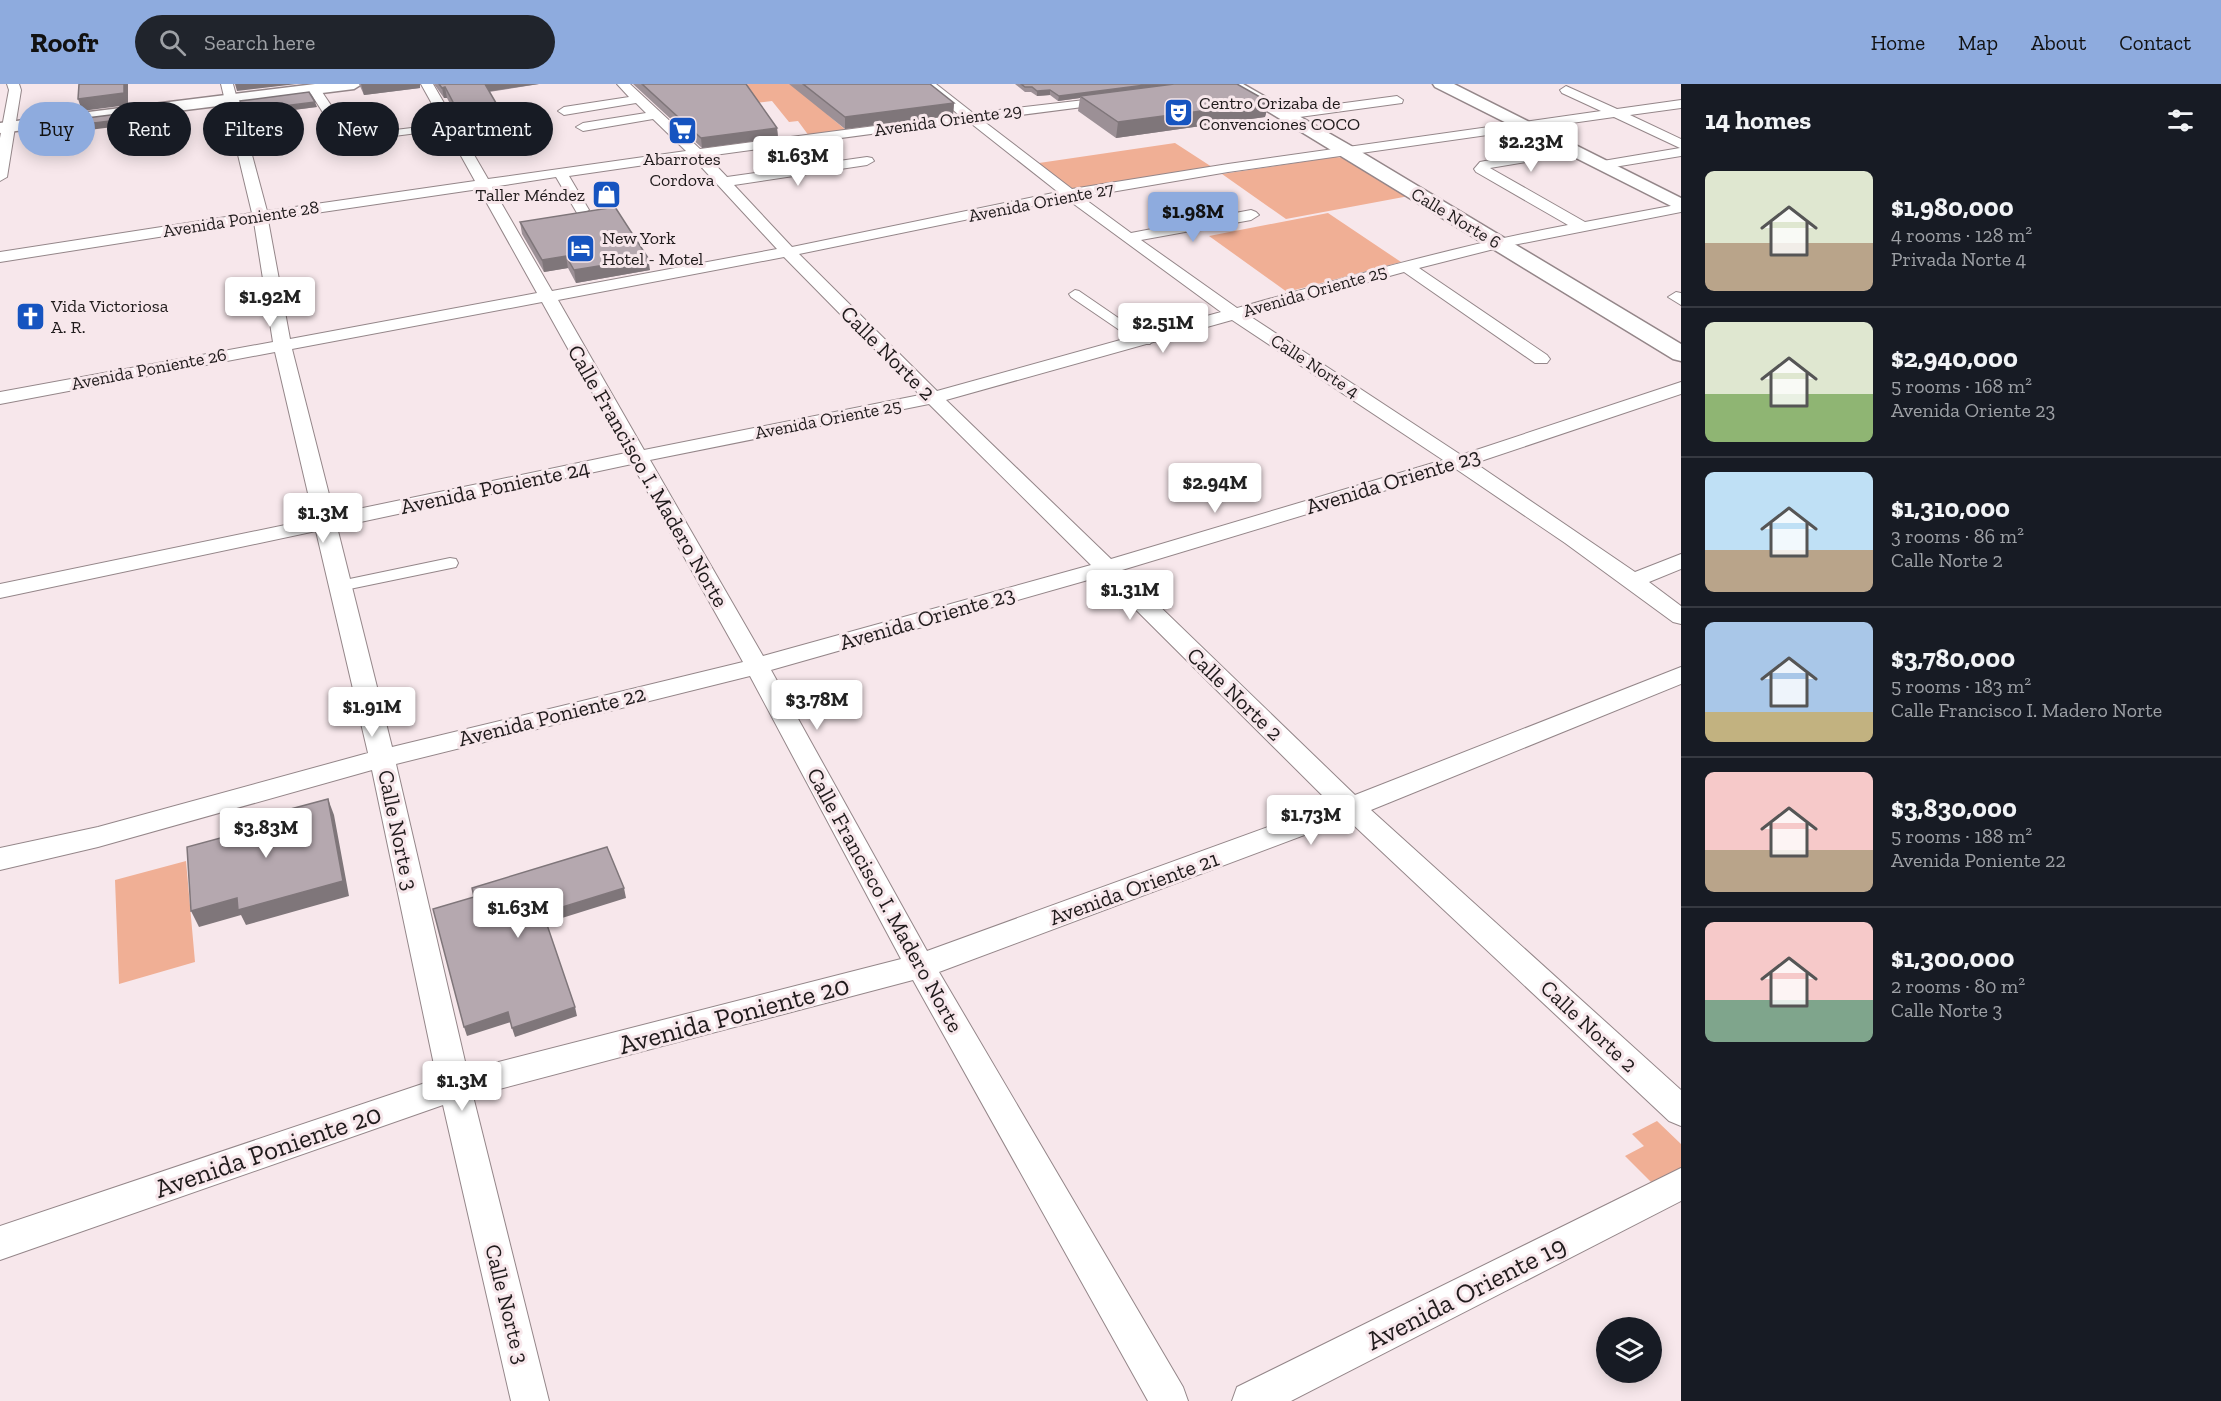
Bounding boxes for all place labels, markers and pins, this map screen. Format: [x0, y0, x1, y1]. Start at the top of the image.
place label: Centro Orizaba de Convenciones COCO [1199, 92, 1360, 135]
theatre icon: Centro Orizaba de Convenciones COCO [1162, 97, 1194, 129]
supermarket icon: Abarrotes Cordova [666, 114, 698, 146]
pin: $2.23M [1482, 122, 1580, 173]
pin: $1.63M [749, 136, 847, 187]
place label: Abarrotes Cordova [643, 148, 721, 191]
shop icon: Taller Méndez [590, 179, 622, 211]
place label: Taller Méndez [475, 184, 585, 206]
pin: $1.98M [1144, 192, 1242, 243]
place label: New York Hotel - Motel [602, 227, 704, 270]
hotel icon: New York Hotel - Motel [565, 232, 597, 264]
pin: $1.92M [221, 277, 319, 328]
place label: Vida Victoriosa A. R. [50, 295, 169, 338]
church icon: Vida Victoriosa A. R. [14, 300, 46, 332]
pin: $2.51M [1114, 303, 1212, 354]
pin: $2.94M [1166, 463, 1264, 514]
pin: $1.3M [281, 493, 365, 544]
pin: $1.31M [1081, 570, 1179, 621]
pin: $3.78M [768, 680, 866, 731]
pin: $1.91M [323, 687, 421, 738]
pin: $1.73M [1262, 795, 1360, 846]
pin: $3.83M [217, 808, 315, 859]
pin: $1.63M [469, 888, 567, 939]
pin: $1.3M [420, 1061, 504, 1112]

